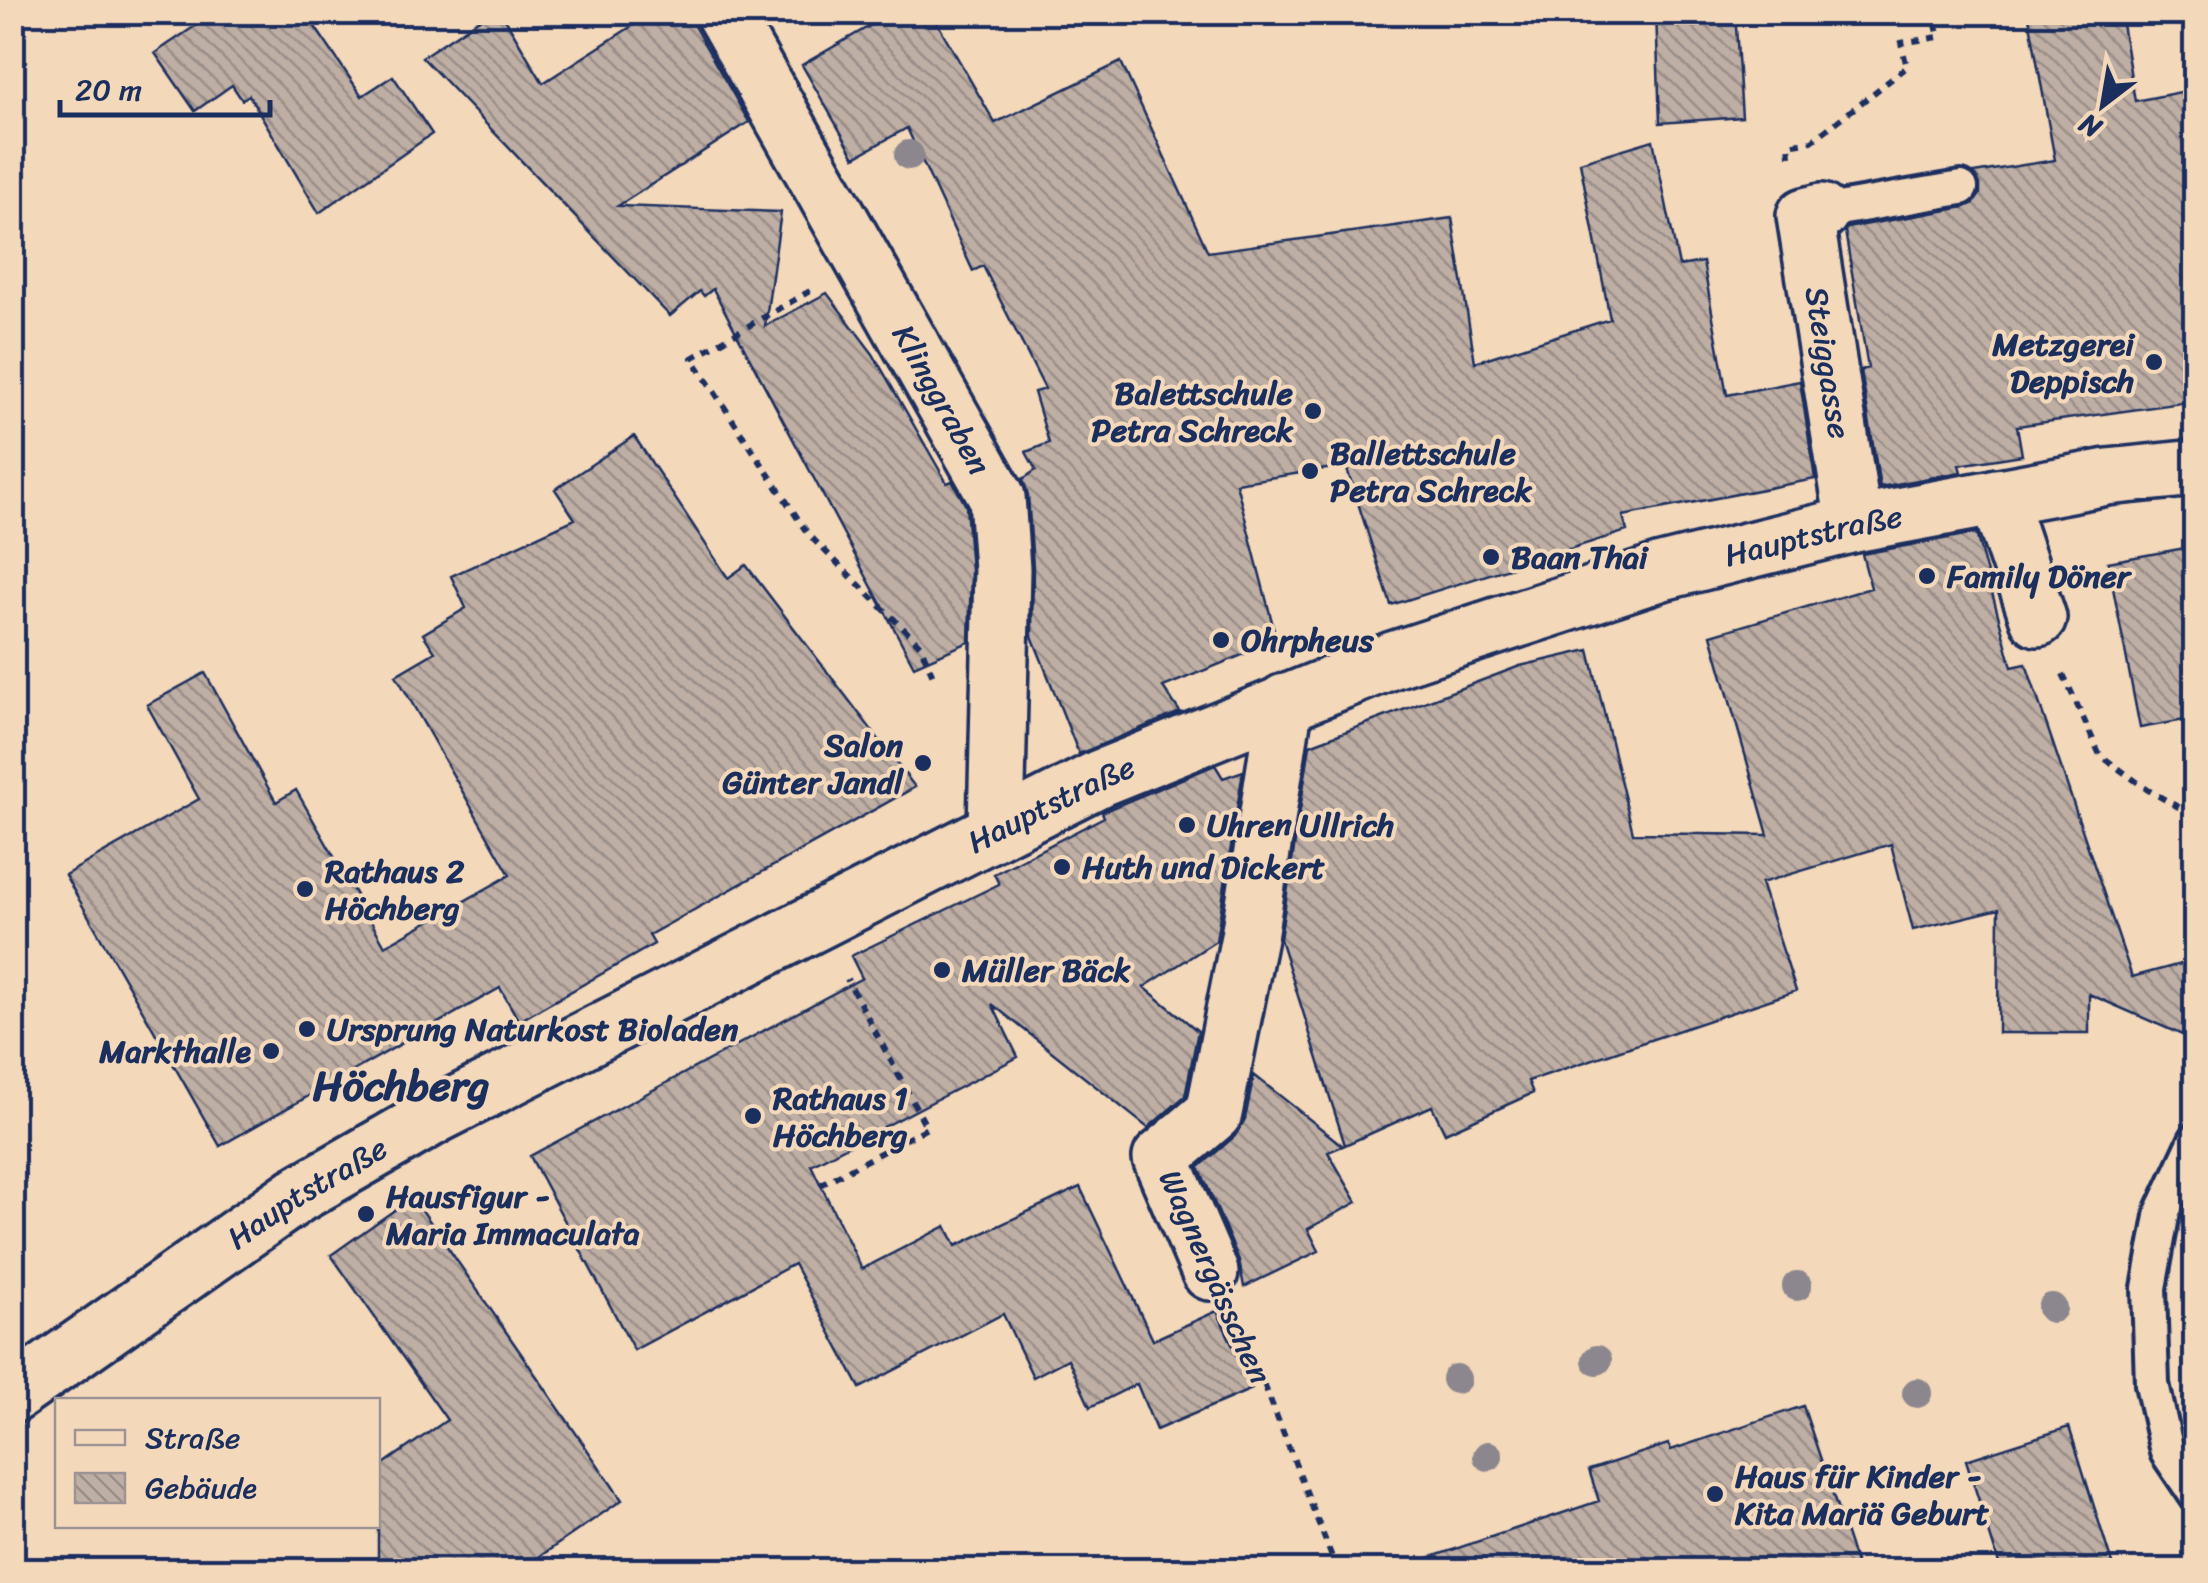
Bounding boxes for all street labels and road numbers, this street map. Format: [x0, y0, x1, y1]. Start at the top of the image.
street label: Steiggasse [1788, 282, 1869, 443]
street label: Klinggraben [876, 313, 1008, 486]
street label: Hauptstraße [1718, 487, 1907, 584]
street label: Hauptstraße [957, 738, 1144, 869]
street label: Hauptstraße [214, 1120, 398, 1265]
street label: Wagnergässchen [1142, 1160, 1288, 1394]

